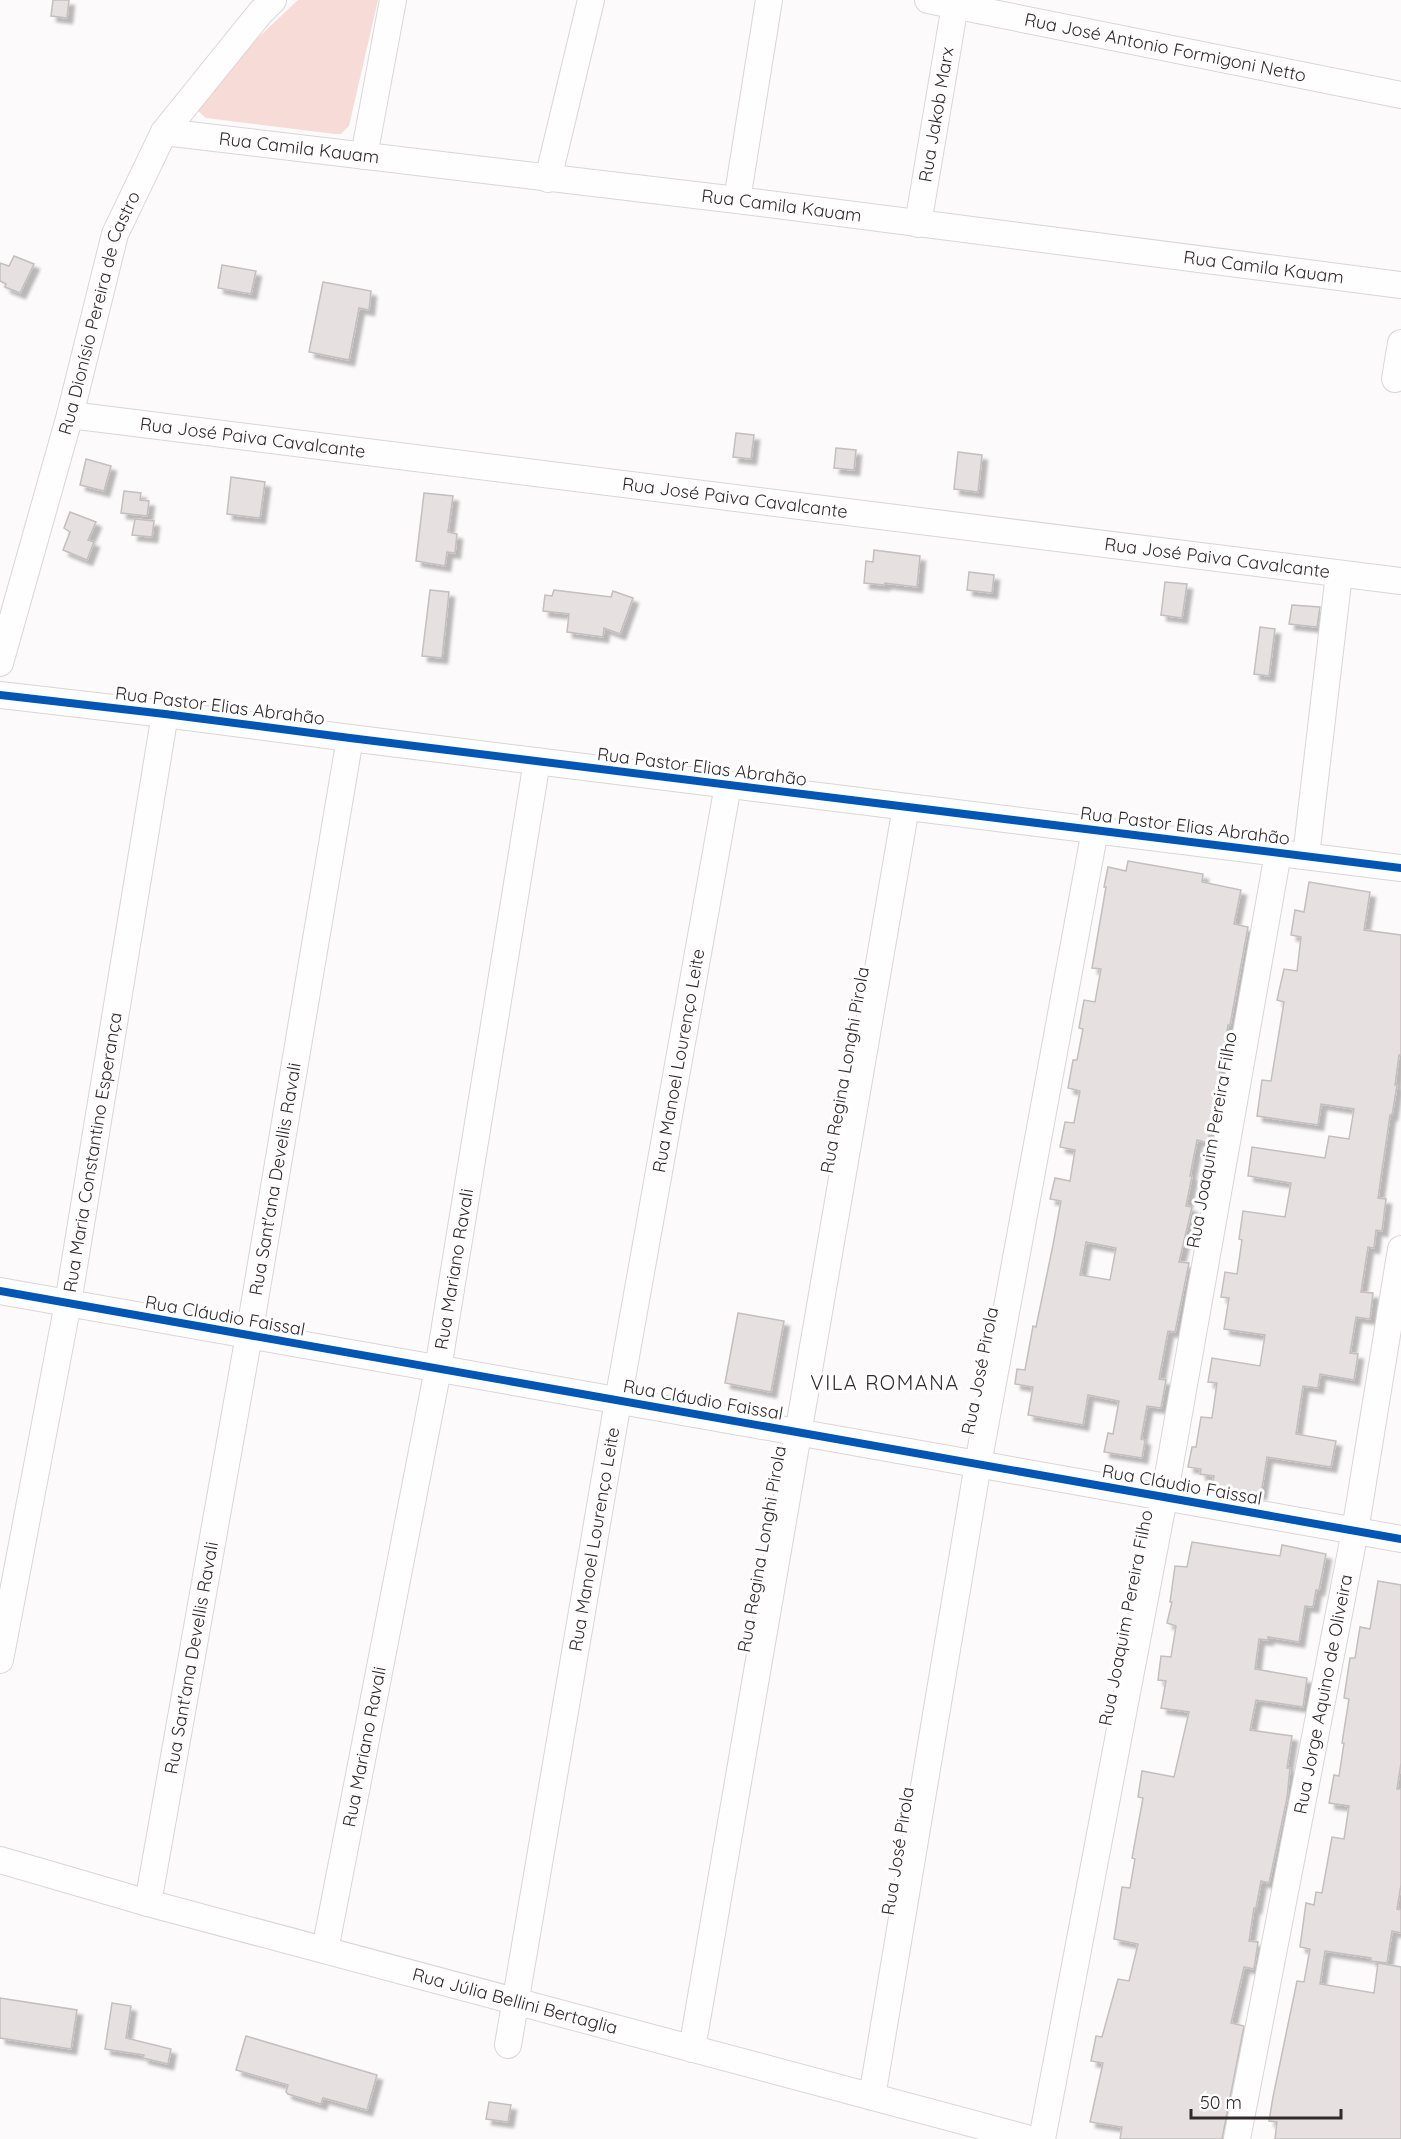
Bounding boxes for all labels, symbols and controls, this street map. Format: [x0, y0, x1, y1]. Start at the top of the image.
street label: Rua José Antonio Formigoni Netto [1022, 8, 1308, 87]
street label: Rua Jakob Marx [913, 45, 959, 184]
street label: Rua Camila Kauam [218, 127, 381, 168]
street label: Rua Camila Kauam [700, 184, 863, 227]
street label: Rua Dionísio Pereira de Castro [53, 187, 145, 437]
street label: Rua Camila Kauam [1182, 245, 1345, 289]
street label: Rua José Paiva Cavalcante [139, 412, 367, 463]
street label: Rua José Paiva Cavalcante [621, 472, 849, 523]
street label: Rua José Paiva Cavalcante [1103, 532, 1331, 583]
street label: Rua Pastor Elias Abrahão [114, 681, 326, 730]
street label: Rua Pastor Elias Abrahão [596, 742, 808, 791]
street label: Rua Pastor Elias Abrahão [1079, 801, 1291, 850]
street label: Rua Manoel Lourenço Leite [647, 947, 710, 1174]
street label: Rua Regina Longhi Pirola [815, 965, 874, 1175]
street label: Rua Maria Constantino Esperança [58, 1011, 127, 1294]
street label: Rua Joaquim Pereira Filho [1181, 1030, 1242, 1250]
street label: Rua Sant'ana Devellis Ravali [244, 1061, 306, 1297]
street label: Rua Mariano Ravali [429, 1187, 478, 1351]
street label: Rua Cláudio Faissal [143, 1290, 307, 1341]
street label: Rua José Pirola [956, 1305, 1003, 1437]
district label: VILA ROMANA [810, 1370, 960, 1395]
street label: Rua Cláudio Faissal [621, 1374, 785, 1425]
street label: Rua Manoel Lourenço Leite [563, 1425, 624, 1653]
street label: Rua Regina Longhi Pirola [732, 1444, 791, 1654]
street label: Rua Cláudio Faissal [1100, 1459, 1264, 1510]
street label: Rua Joaquim Pereira Filho [1093, 1508, 1158, 1728]
street label: Rua Sant'ana Devellis Ravali [159, 1540, 223, 1776]
street label: Rua Jorge Aquino de Oliveira [1288, 1572, 1357, 1816]
street label: Rua Mariano Ravali [337, 1665, 391, 1829]
street label: Rua José Pirola [876, 1785, 919, 1917]
street label: Rua Júlia Bellini Bertaglia [410, 1962, 620, 2039]
scale bar [1191, 2082, 1341, 2120]
text: 50 m [1200, 2091, 1242, 2114]

